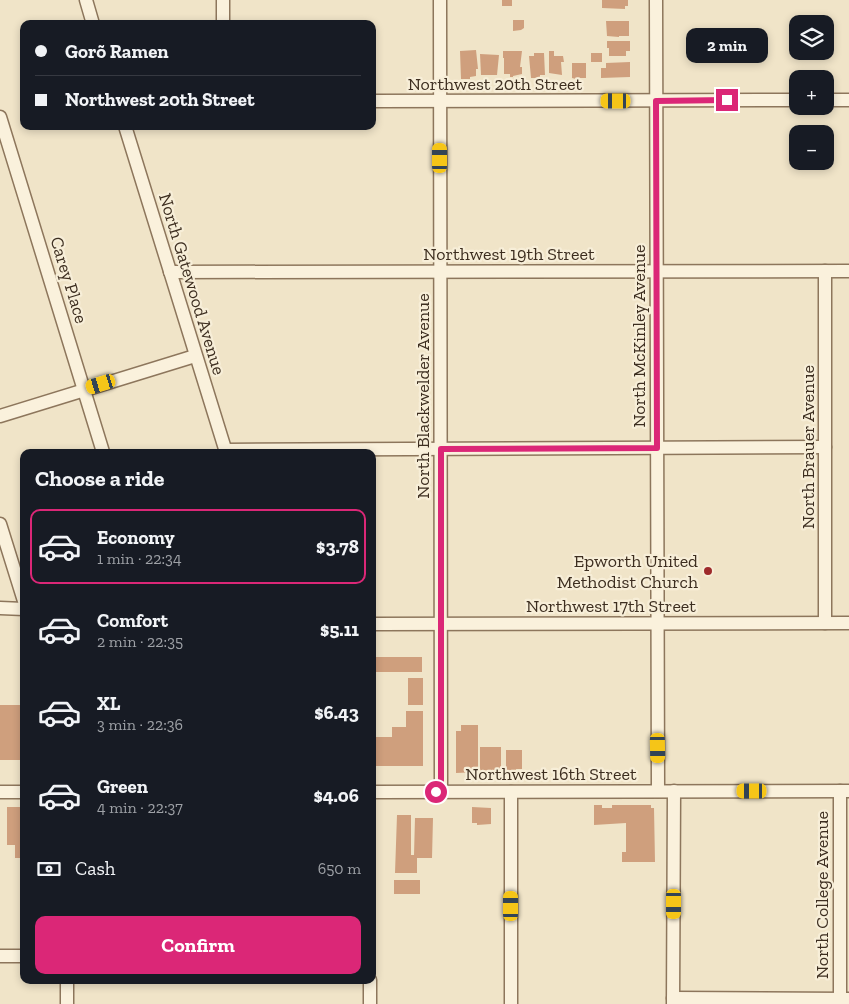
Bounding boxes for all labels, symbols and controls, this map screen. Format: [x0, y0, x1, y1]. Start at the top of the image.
map controls [789, 15, 834, 170]
button: layers [789, 15, 834, 60]
callout: 2 min [686, 28, 768, 62]
text: 2 min [707, 36, 747, 55]
text: Gorõ Ramen [65, 40, 169, 63]
button: + [789, 70, 834, 115]
street label: Northwest 20th Street [408, 73, 583, 95]
text: Northwest 20th Street [65, 88, 254, 111]
route end [716, 89, 738, 111]
car [601, 94, 631, 109]
button: − [789, 125, 834, 170]
car [432, 143, 447, 173]
street label: North Gatewood Avenue [154, 190, 230, 378]
street label: Carey Place [45, 234, 93, 326]
street label: Northwest 19th Street [423, 243, 595, 265]
street label: North McKinley Avenue [628, 244, 650, 428]
street label: North Blackwelder Avenue [412, 293, 434, 499]
street label: North Brauer Avenue [797, 365, 819, 529]
car [84, 372, 117, 396]
text: Choose a ride [35, 465, 165, 492]
icon: car [37, 524, 82, 569]
text: Economy [97, 526, 175, 549]
text: $3.78 [316, 535, 359, 558]
text: 1 min · 22:34 [97, 549, 182, 568]
place label: Epworth United Methodist Church [557, 550, 698, 593]
marker: Epworth United Methodist Church [702, 565, 714, 577]
street label: Northwest 17th Street [526, 595, 696, 617]
icon: car [37, 607, 82, 652]
text: Comfort [97, 609, 168, 632]
text: $5.11 [320, 618, 359, 641]
text: 2 min · 22:35 [97, 632, 183, 651]
icon: car [37, 690, 82, 735]
text: XL [97, 692, 120, 715]
text: $6.43 [314, 701, 359, 724]
text: 3 min · 22:36 [97, 715, 183, 734]
car [650, 733, 665, 763]
street label: Northwest 16th Street [465, 763, 637, 785]
icon: car [37, 773, 82, 818]
text: Green [97, 775, 148, 798]
route start [425, 781, 447, 803]
text: $4.06 [313, 784, 359, 807]
car [737, 784, 767, 799]
text: 4 min · 22:37 [97, 798, 183, 817]
street label: North College Avenue [811, 811, 833, 979]
icon: cash [35, 855, 63, 883]
text: Cash [75, 857, 115, 880]
text: 650 m [318, 859, 361, 878]
car [666, 889, 681, 919]
car [503, 891, 518, 921]
button: Confirm [35, 916, 361, 974]

